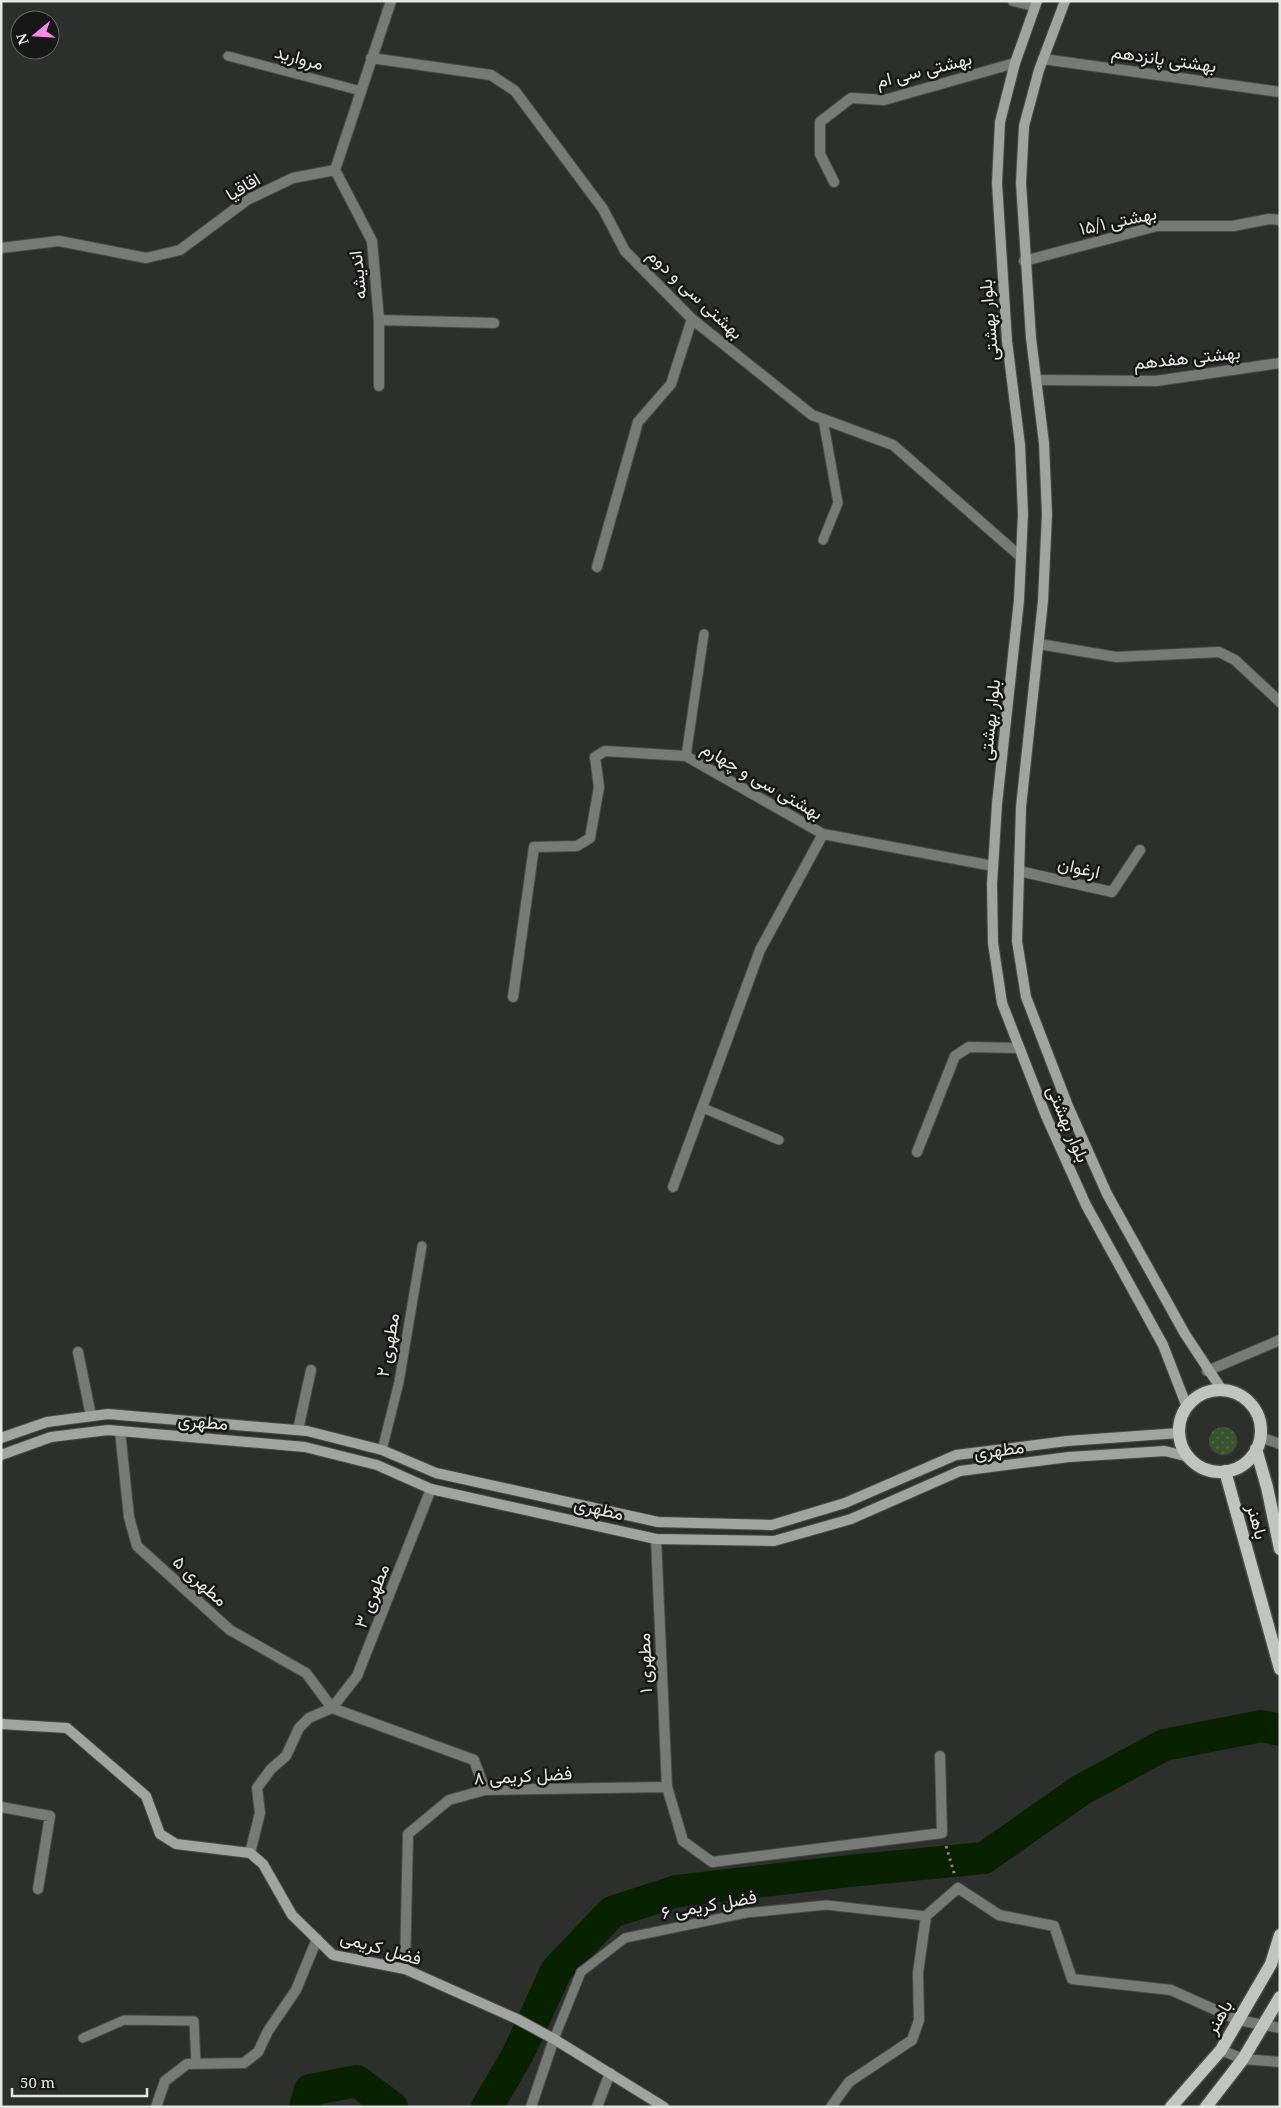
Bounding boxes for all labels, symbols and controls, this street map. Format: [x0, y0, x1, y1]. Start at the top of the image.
north arrow [10, 10, 60, 60]
text: N [11, 31, 33, 47]
street label: مروارید [272, 39, 326, 75]
street label: بهشتی پانزدهم [1110, 39, 1218, 78]
street label: بهشتی سی ام [873, 46, 974, 93]
street label: اقاقیا [221, 166, 264, 206]
street label: ۱۵/۱ بهشتی [1077, 200, 1159, 240]
street label: بهشتی سی و دوم [642, 243, 749, 345]
street label: اندیشه [343, 249, 372, 301]
street label: بلوار بهشتی [972, 278, 1004, 362]
street label: بهشتی هفدهم [1132, 339, 1242, 376]
street label: بلوار بهشتی [973, 678, 1005, 762]
street label: بهشتی سی و چهارم [697, 736, 828, 826]
street label: ارغوان [1056, 851, 1103, 884]
street label: بلوار بهشتی [1042, 1081, 1096, 1166]
street label: مطهری ۲ [370, 1311, 404, 1379]
street label: مطهری [177, 1407, 229, 1435]
street label: مطهری [972, 1434, 1025, 1464]
street label: مطهری [572, 1491, 626, 1525]
street label: باهنر [1242, 1501, 1274, 1542]
street label: مطهری ۵ [168, 1549, 233, 1611]
street label: مطهری ۳ [348, 1560, 394, 1631]
street label: مطهری ۱ [631, 1633, 657, 1694]
street label: فضل کریمی ۸ [473, 1760, 573, 1790]
street label: فضل کریمی ۶ [659, 1884, 759, 1924]
street label: فضل کریمی [338, 1924, 425, 1970]
street label: باهنر [1198, 1995, 1237, 2039]
scale bar [12, 2066, 148, 2098]
text: 50 m [20, 2072, 55, 2092]

